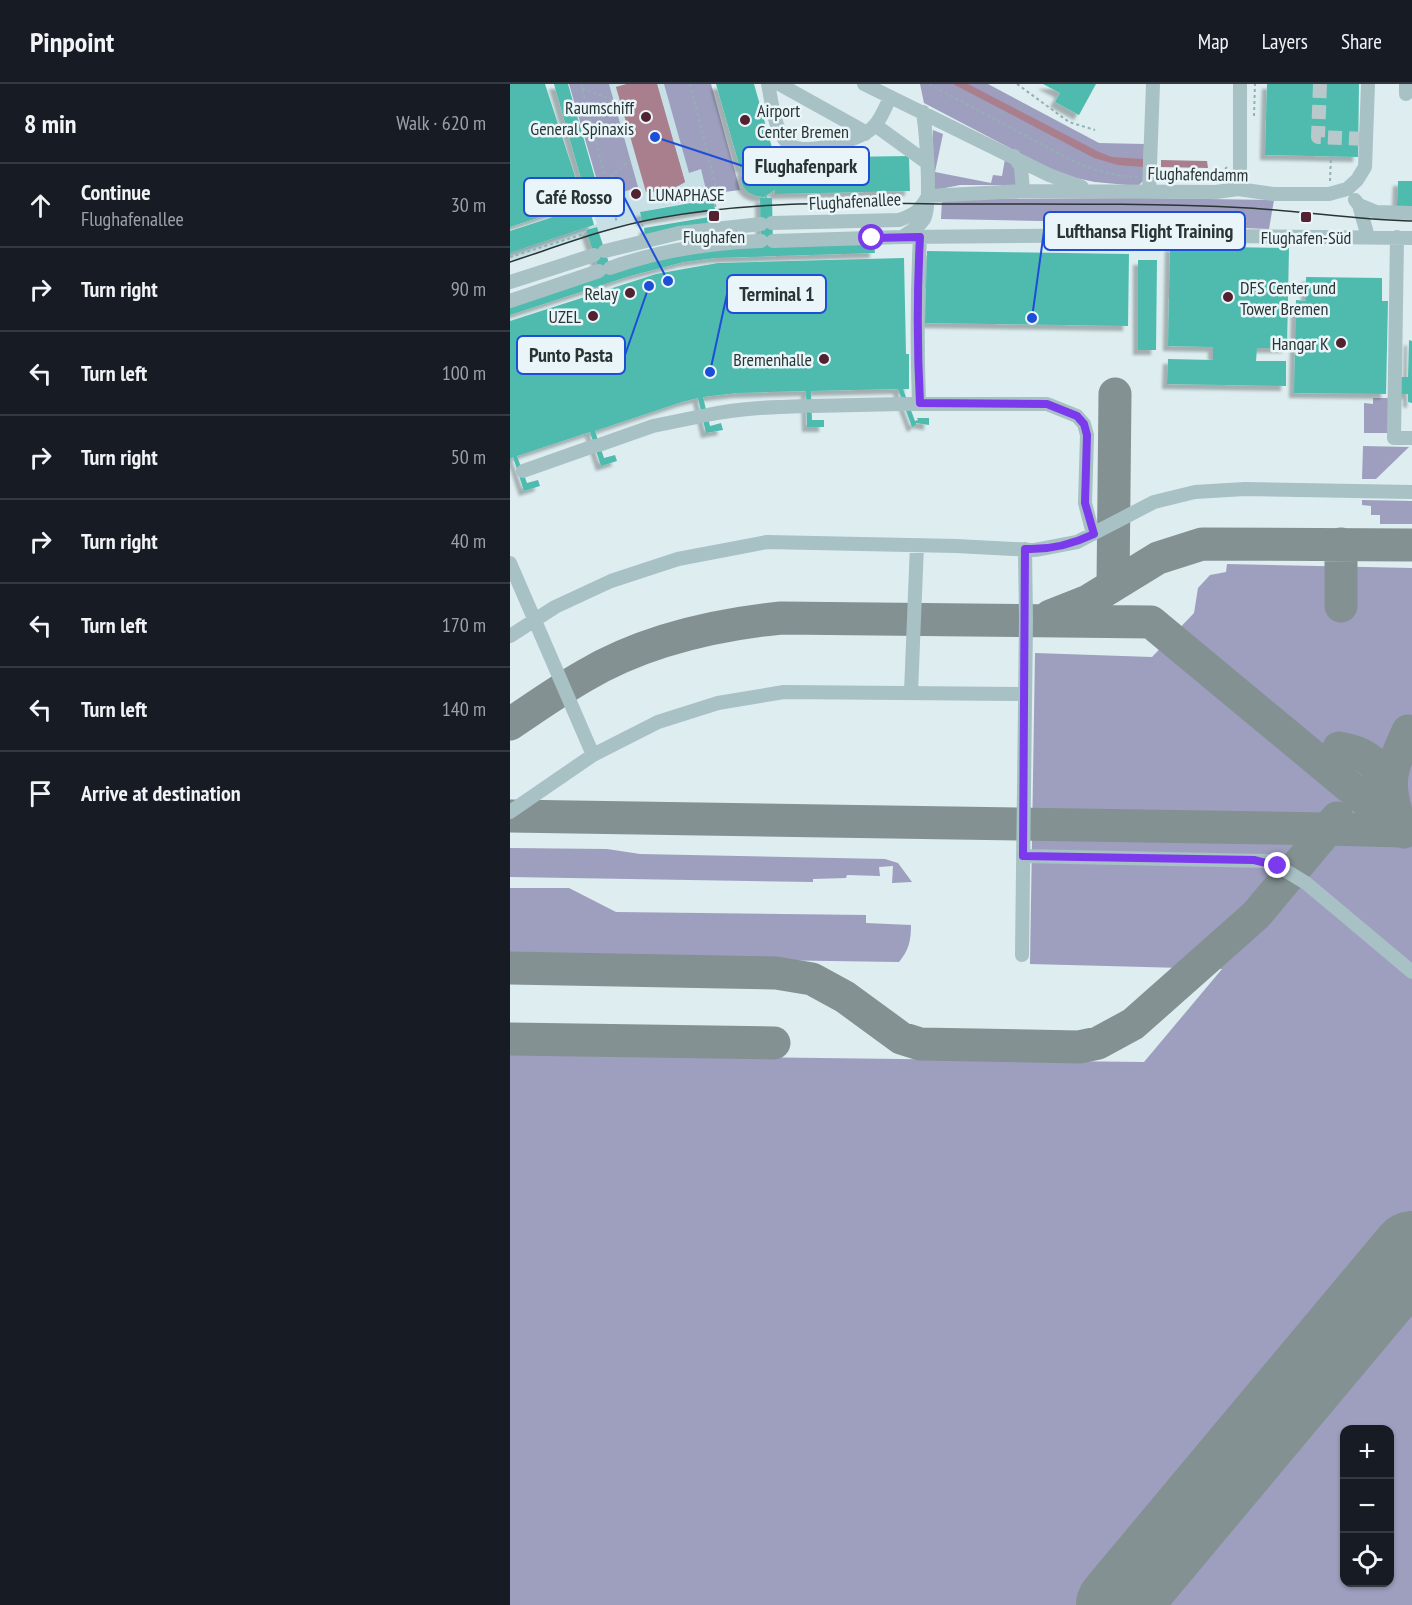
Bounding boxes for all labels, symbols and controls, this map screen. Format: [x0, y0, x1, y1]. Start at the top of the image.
text: Pinpoint [30, 23, 114, 60]
text: Map [1198, 28, 1229, 55]
text: Layers [1262, 28, 1308, 55]
text: Share [1341, 28, 1382, 55]
place label: Raumschiff General Spinaxis [530, 96, 635, 140]
place label: Airport Center Bremen [757, 99, 849, 143]
text: 8 min [24, 107, 77, 140]
text: Walk · 620 m [396, 110, 486, 136]
marker: Raumschiff General Spinaxis [639, 110, 653, 124]
marker: Airport Center Bremen [738, 113, 752, 127]
callout: Flughafenpark [743, 147, 869, 185]
text: Flughafenpark [755, 153, 858, 179]
street label: Flughafendamm [1148, 162, 1248, 186]
text: Continue [81, 178, 151, 206]
callout: Café Rosso [524, 178, 624, 216]
place label: LUNAPHASE [648, 183, 725, 206]
text: Café Rosso [536, 184, 612, 210]
marker: LUNAPHASE [629, 187, 643, 201]
street label: Flughafenallee [808, 187, 902, 215]
icon: ahead [24, 189, 57, 222]
text: 30 m [451, 192, 486, 218]
text: Flughafenallee [81, 206, 184, 232]
marker: Flughafen [707, 209, 721, 223]
marker: Flughafen-Süd [1299, 210, 1313, 224]
callout: Lufthansa Flight Training [1044, 212, 1245, 250]
text: Lufthansa Flight Training [1057, 218, 1233, 244]
route start [858, 224, 884, 250]
place label: Flughafen [683, 225, 745, 248]
place label: Flughafen-Süd [1261, 226, 1351, 249]
icon: right [24, 273, 57, 306]
text: Turn right [81, 275, 158, 303]
callout: Terminal 1 [727, 275, 826, 313]
text: 90 m [451, 276, 486, 302]
place label: DFS Center und Tower Bremen [1240, 276, 1336, 320]
text: Terminal 1 [739, 281, 815, 307]
place label: Relay [584, 282, 618, 305]
marker: Relay [623, 286, 637, 300]
marker: DFS Center und Tower Bremen [1221, 290, 1235, 304]
place label: UZEL [549, 305, 582, 328]
marker: UZEL [586, 309, 600, 323]
place label: Hangar K [1272, 332, 1329, 355]
callout: Punto Pasta [517, 336, 625, 374]
marker: Hangar K [1334, 336, 1348, 350]
text: Punto Pasta [529, 342, 613, 368]
place label: Bremenhalle [733, 348, 812, 371]
marker: Bremenhalle [817, 352, 831, 366]
icon: left [24, 357, 57, 390]
text: Turn left [81, 359, 147, 387]
text: 100 m [442, 360, 486, 386]
icon: right [24, 441, 57, 474]
text: Turn right [81, 443, 158, 471]
text: 50 m [451, 444, 486, 470]
icon: right [24, 525, 57, 558]
text: Turn right [81, 527, 158, 555]
text: 40 m [451, 528, 486, 554]
icon: left [24, 609, 57, 642]
text: Turn left [81, 611, 147, 639]
text: 170 m [442, 612, 486, 638]
icon: left [24, 693, 57, 726]
text: Turn left [81, 695, 147, 723]
text: 140 m [442, 696, 486, 722]
icon: arrive [24, 777, 57, 810]
text: Arrive at destination [81, 779, 241, 807]
route end [1264, 852, 1290, 878]
map controls [1340, 1425, 1394, 1587]
button: + [1340, 1425, 1394, 1479]
button: − [1340, 1479, 1394, 1533]
button: locate [1340, 1533, 1394, 1587]

